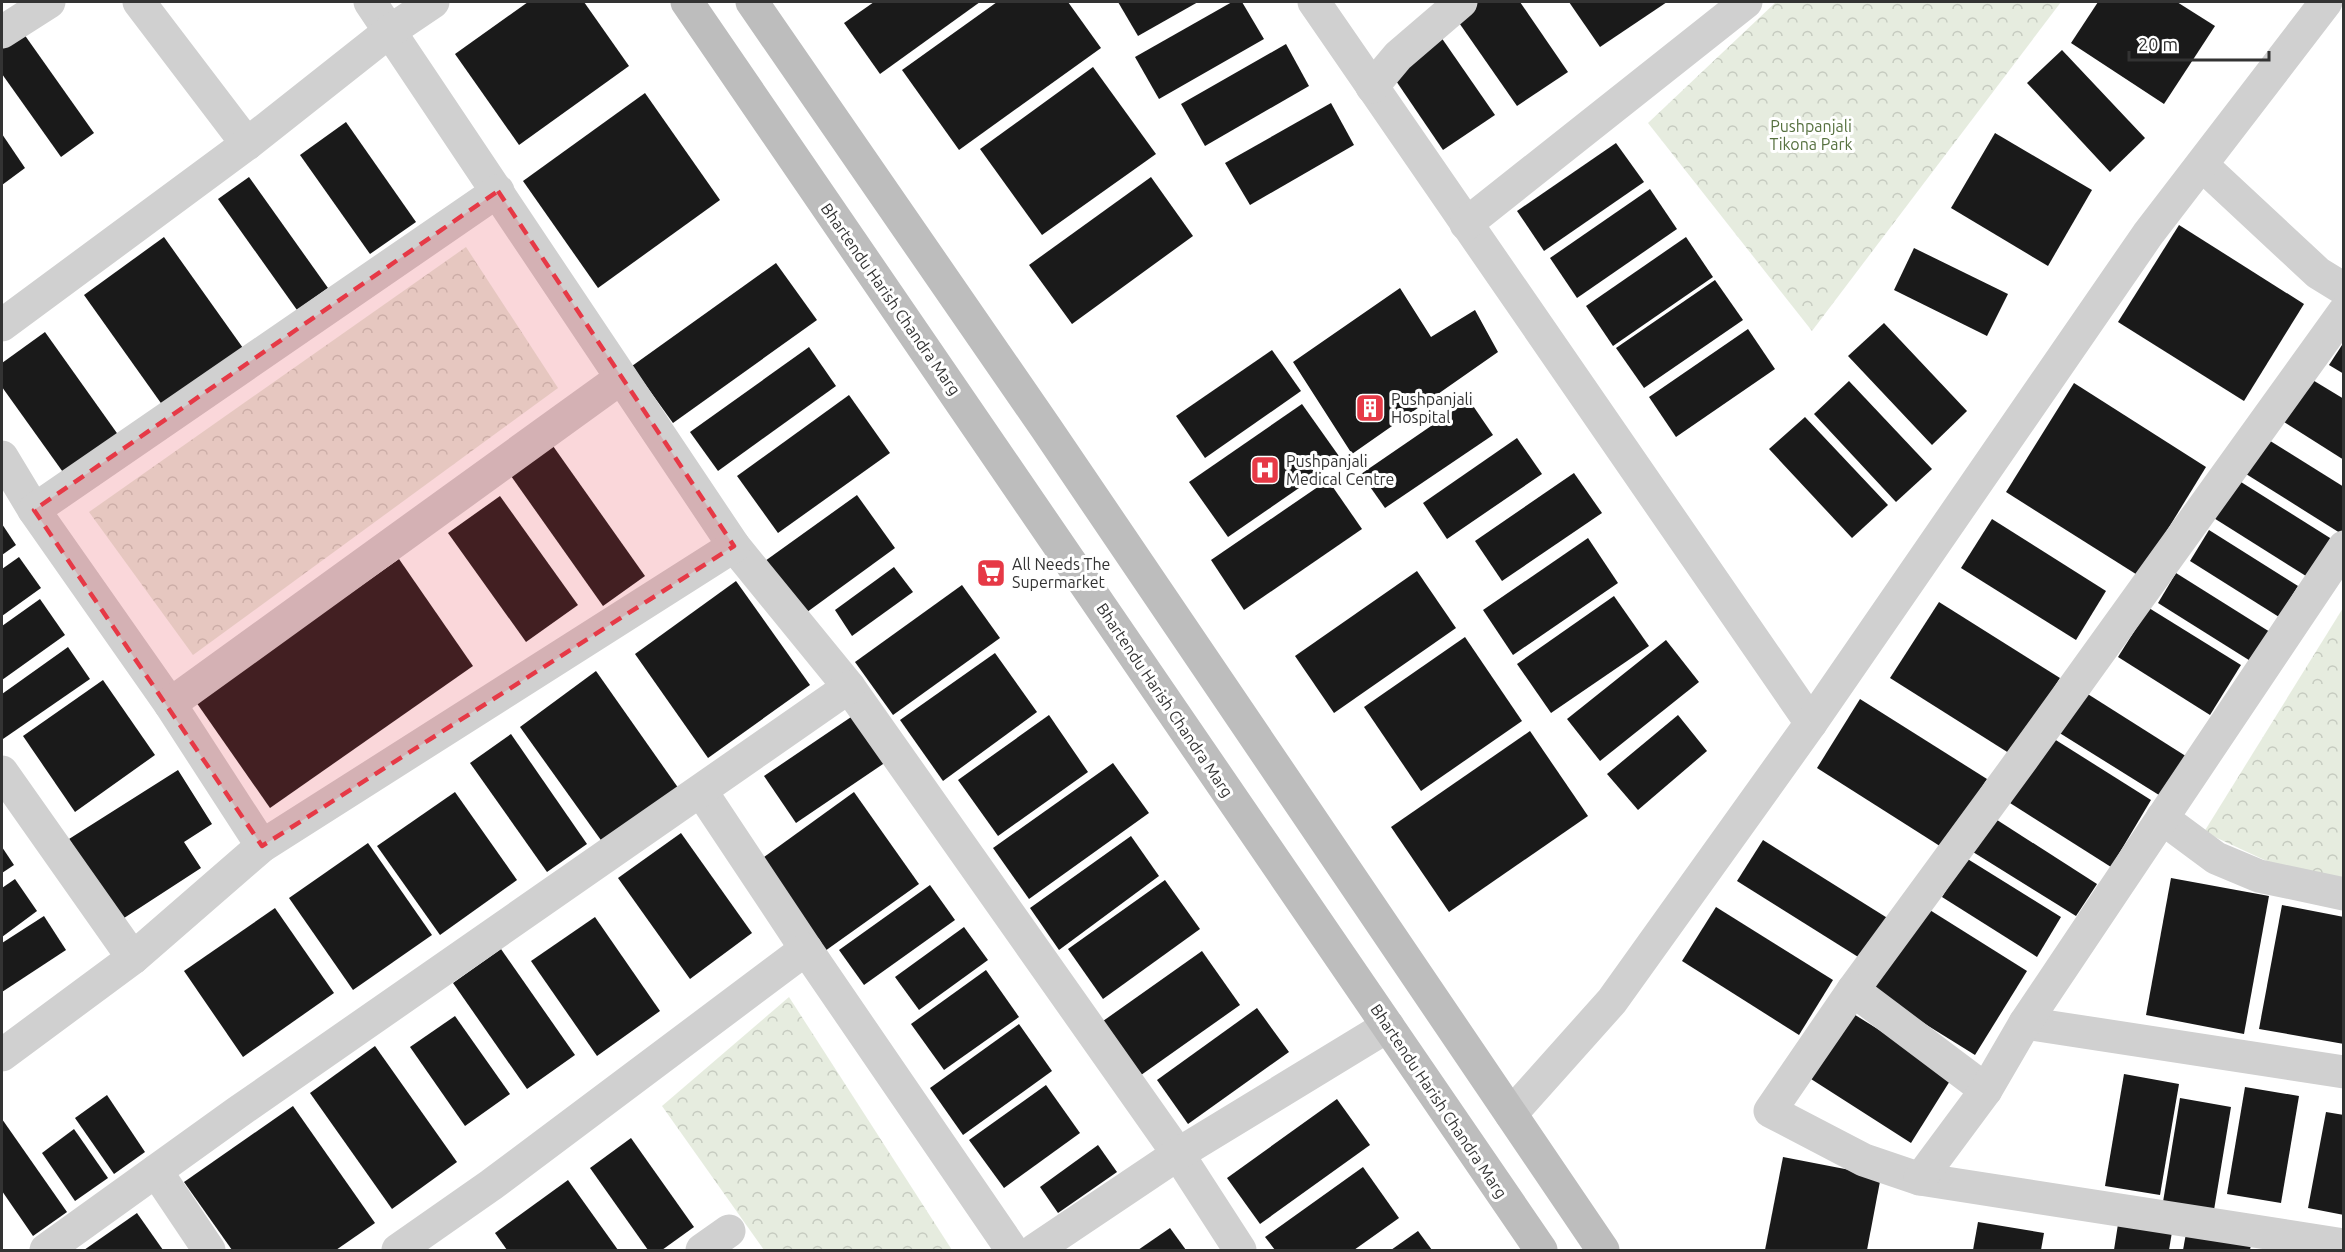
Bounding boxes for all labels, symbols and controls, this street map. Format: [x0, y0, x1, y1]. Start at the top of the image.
scale bar [2129, 24, 2268, 62]
text: 20 m [2138, 34, 2178, 54]
park label: Pushpanjali Tikona Park [1769, 117, 1853, 153]
street label: Bhartendu Harish Chandra Marg [818, 200, 964, 398]
place label: Pushpanjali Hospital [1391, 390, 1473, 426]
building icon: Pushpanjali Hospital [1354, 392, 1386, 424]
place label: Pushpanjali Medical Centre [1286, 452, 1394, 488]
hospital icon: Pushpanjali Medical Centre [1249, 454, 1281, 486]
place label: All Needs The Supermarket [1012, 555, 1110, 591]
supermarket icon: All Needs The Supermarket [975, 557, 1007, 589]
street label: Bhartendu Harish Chandra Marg [1093, 600, 1237, 800]
street label: Bhartendu Harish Chandra Marg [1367, 1001, 1511, 1201]

